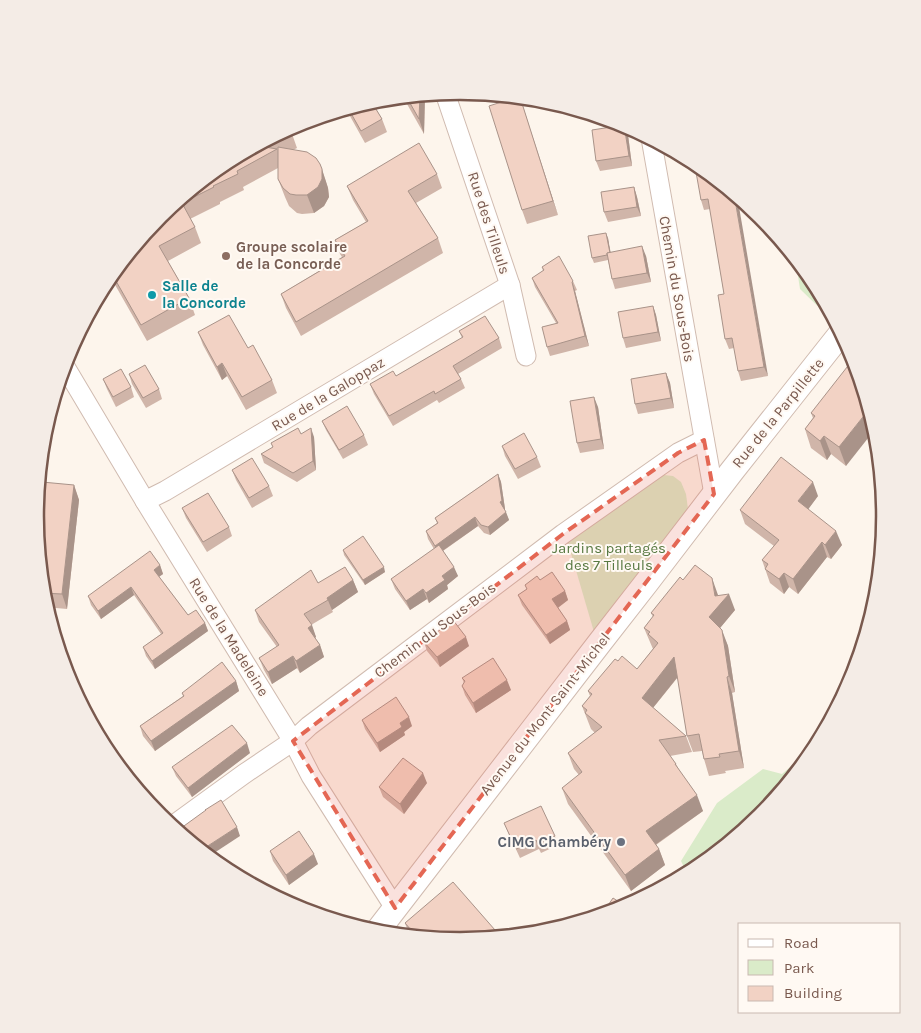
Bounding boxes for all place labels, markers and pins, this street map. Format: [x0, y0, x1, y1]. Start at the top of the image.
place label: Groupe scolaire de la Concorde [236, 238, 347, 273]
marker: Groupe scolaire de la Concorde [220, 250, 232, 262]
place label: Salle de la Concorde [162, 277, 246, 312]
marker: Salle de la Concorde [146, 289, 158, 301]
place label: CIMG Chambéry [497, 833, 611, 851]
marker: CIMG Chambéry [615, 836, 627, 848]

